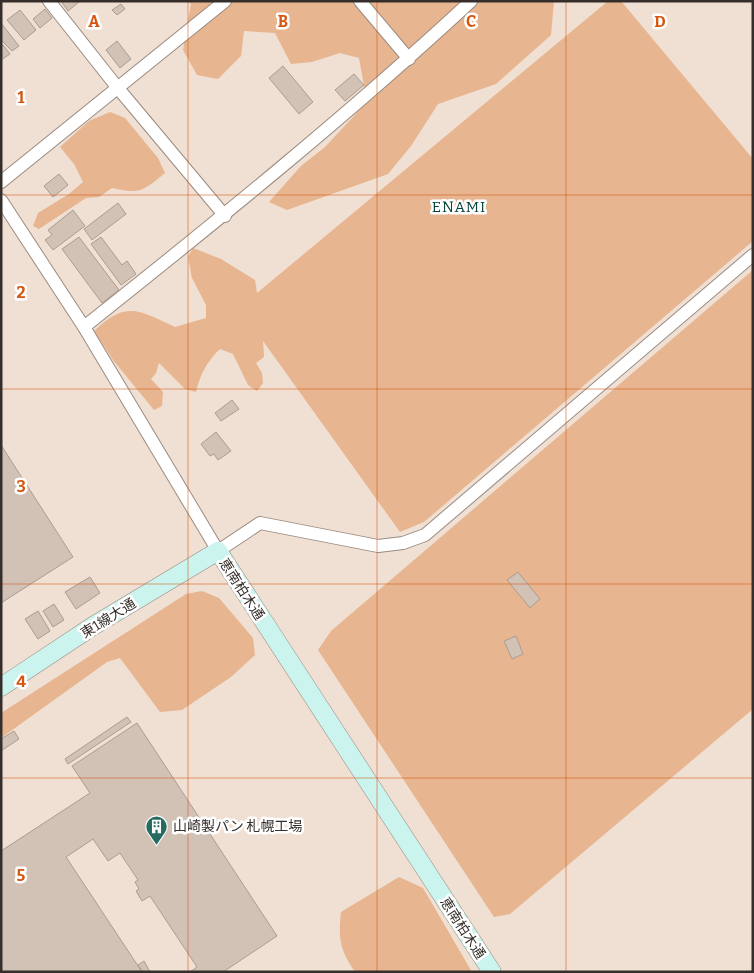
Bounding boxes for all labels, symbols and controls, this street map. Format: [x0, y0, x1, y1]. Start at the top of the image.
text: A [88, 12, 100, 31]
text: B [278, 12, 288, 31]
text: C [466, 12, 476, 31]
text: D [654, 12, 666, 31]
text: 1 [18, 88, 25, 107]
district label: ENAMI [432, 198, 486, 216]
text: 2 [16, 283, 26, 302]
text: 3 [16, 477, 26, 496]
street label: 恵南柏木通 [215, 555, 268, 623]
street label: 東1線大通 [78, 595, 139, 642]
text: 4 [16, 672, 26, 691]
building icon: 山崎製パン 札幌工場 [145, 814, 169, 845]
place label: 山崎製パン 札幌工場 [173, 818, 303, 835]
text: 5 [17, 866, 26, 885]
street label: 恵南柏木通 [436, 894, 489, 962]

